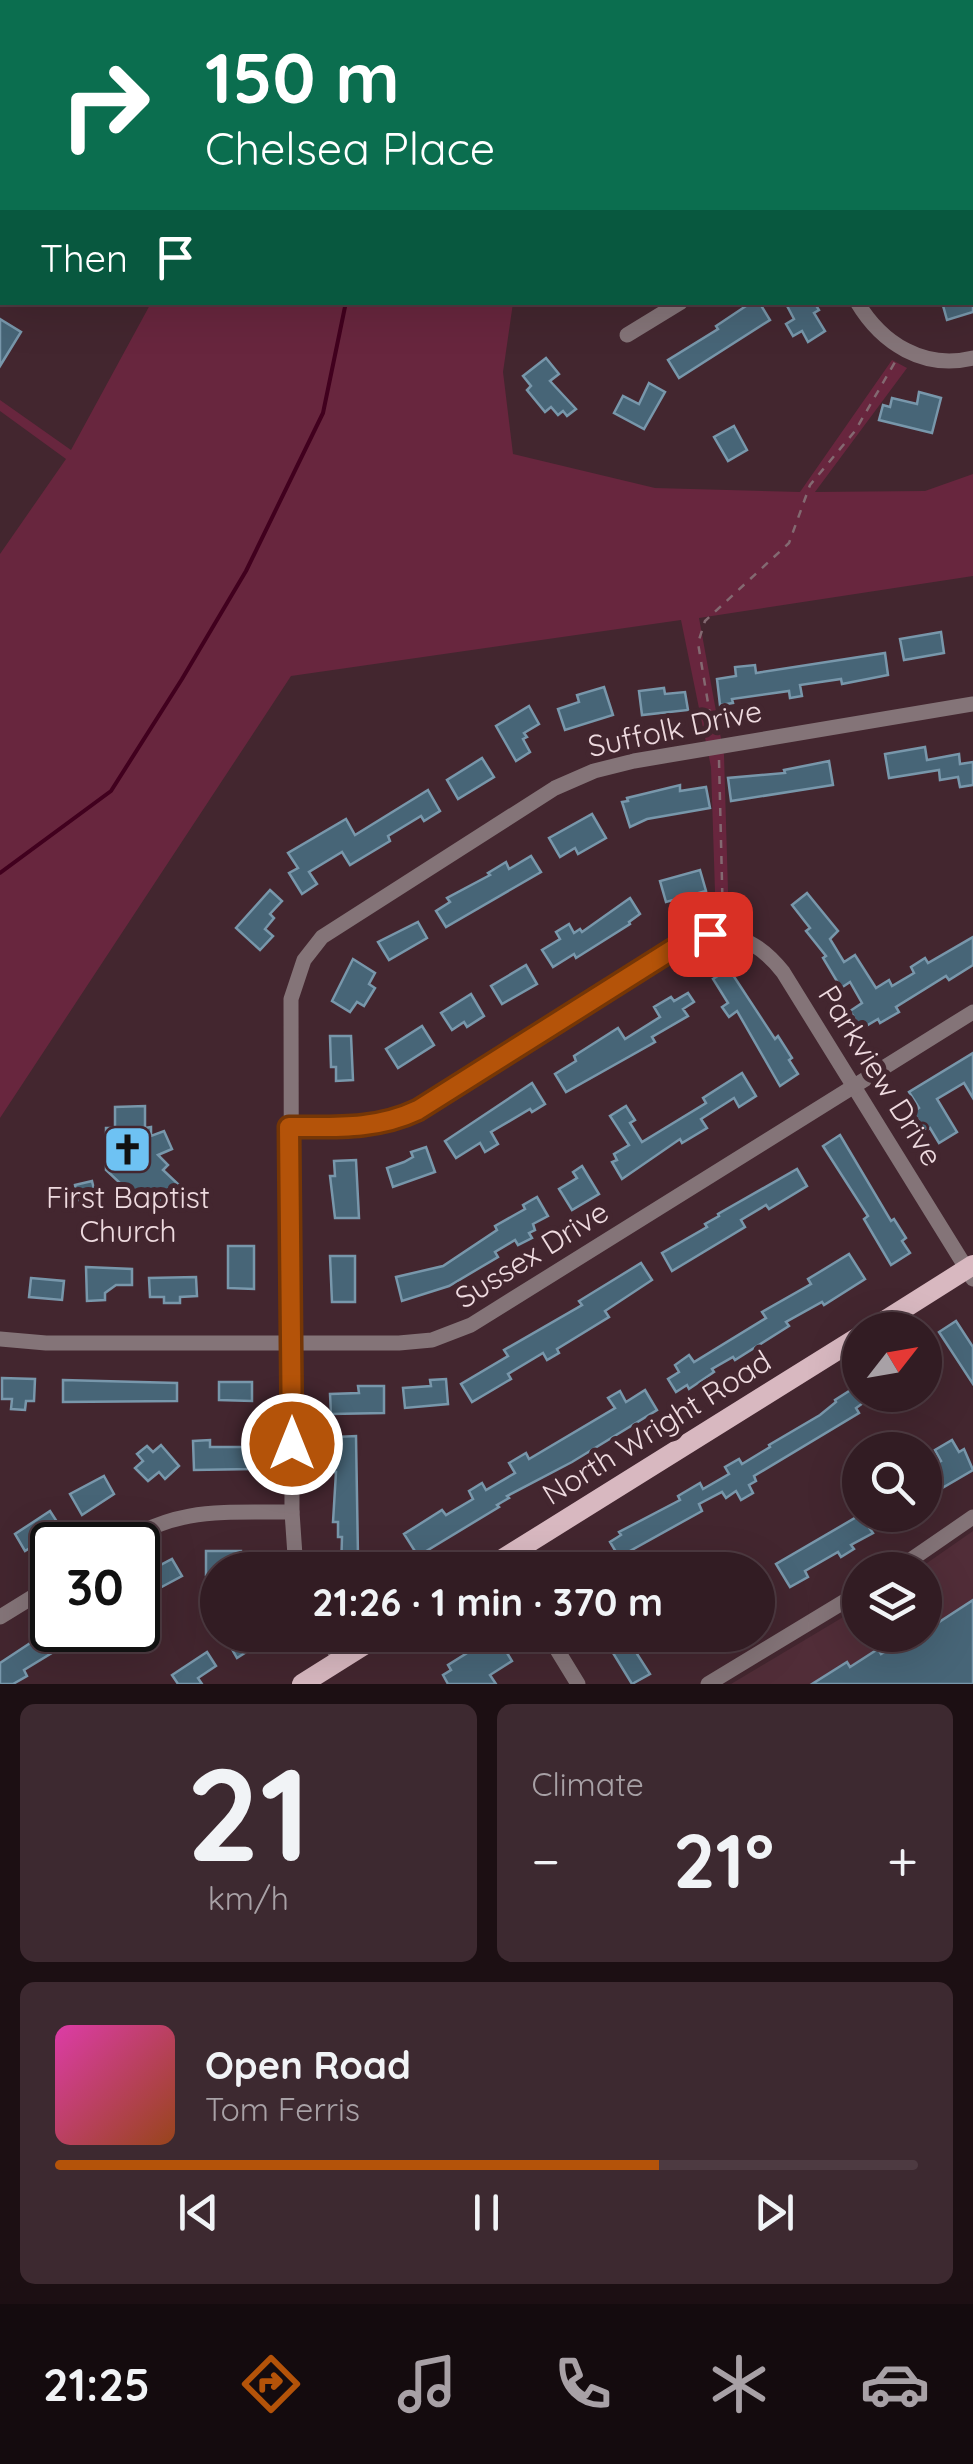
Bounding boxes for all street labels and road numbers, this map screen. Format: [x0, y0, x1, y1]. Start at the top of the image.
street label: Suffolk Drive [584, 691, 765, 765]
street label: Parkview Drive [810, 978, 951, 1173]
street label: Sussex Drive [448, 1192, 615, 1316]
street label: North Wright Road [535, 1342, 778, 1513]

